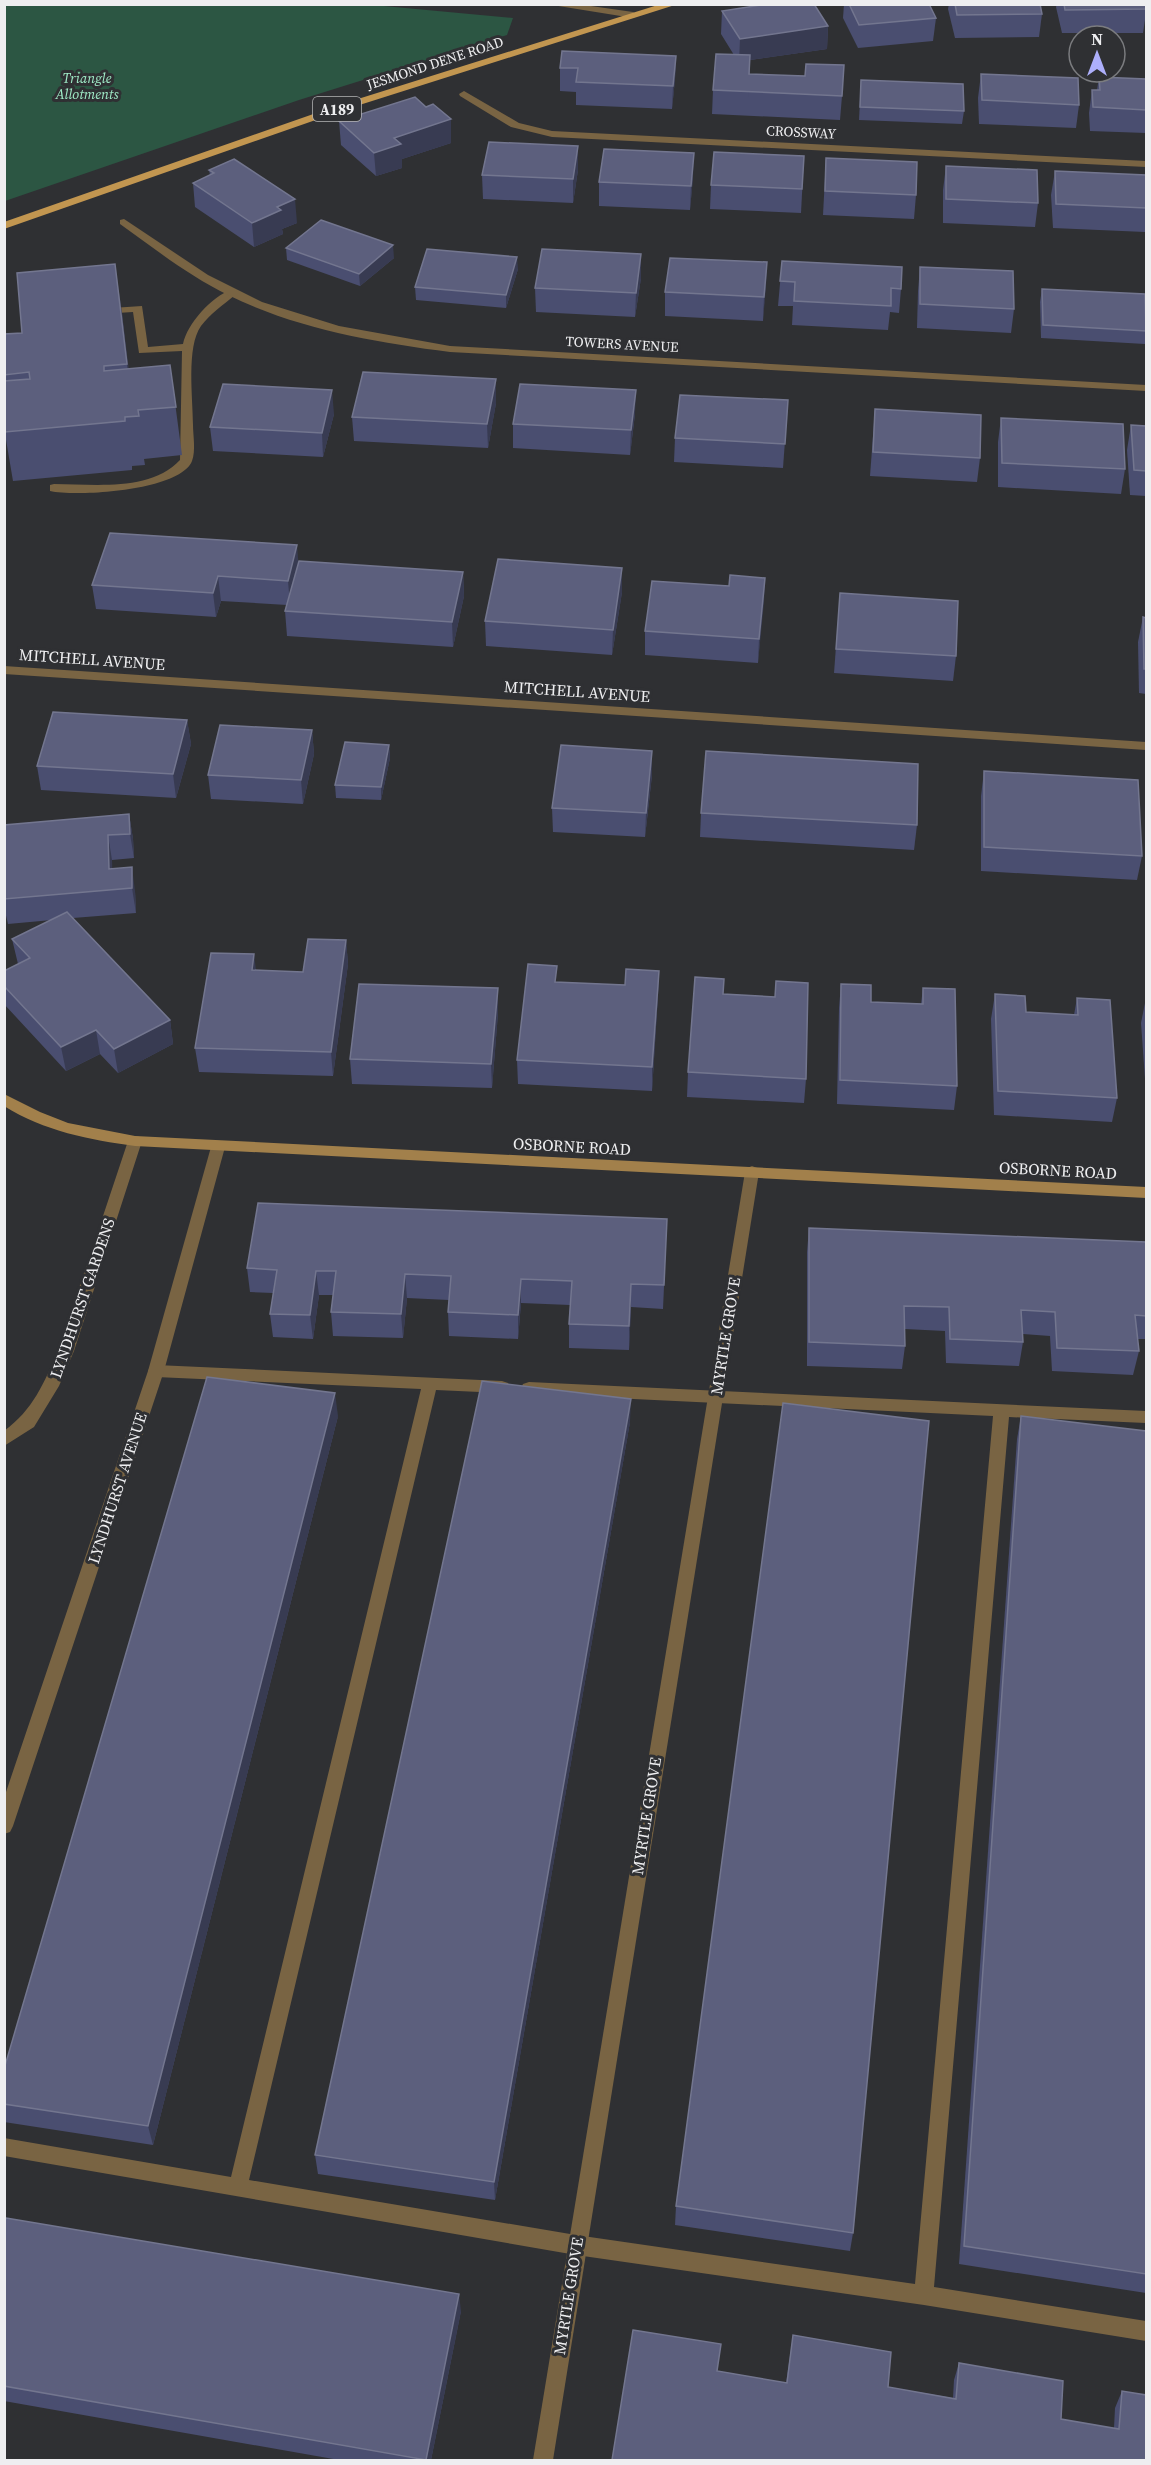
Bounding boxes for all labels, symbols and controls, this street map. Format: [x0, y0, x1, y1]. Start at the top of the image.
north arrow [1067, 24, 1127, 84]
text: N [1091, 28, 1103, 50]
street label: JESMOND DENE ROAD [363, 31, 506, 95]
park label: Triangle Allotments [55, 68, 119, 104]
road number: A189 [313, 97, 361, 121]
street label: CROSSWAY [765, 120, 837, 144]
street label: TOWERS AVENUE [565, 331, 679, 357]
street label: MITCHELL AVENUE [18, 643, 166, 675]
street label: MITCHELL AVENUE [503, 675, 651, 707]
street label: OSBORNE ROAD [512, 1132, 632, 1160]
street label: OSBORNE ROAD [998, 1156, 1118, 1184]
street label: LYNDHURST GARDENS [44, 1215, 120, 1381]
street label: MYRTLE GROVE [705, 1275, 745, 1396]
street label: LYNDHURST AVENUE [82, 1409, 152, 1566]
street label: MYRTLE GROVE [626, 1755, 666, 1876]
street label: MYRTLE GROVE [548, 2235, 588, 2356]

